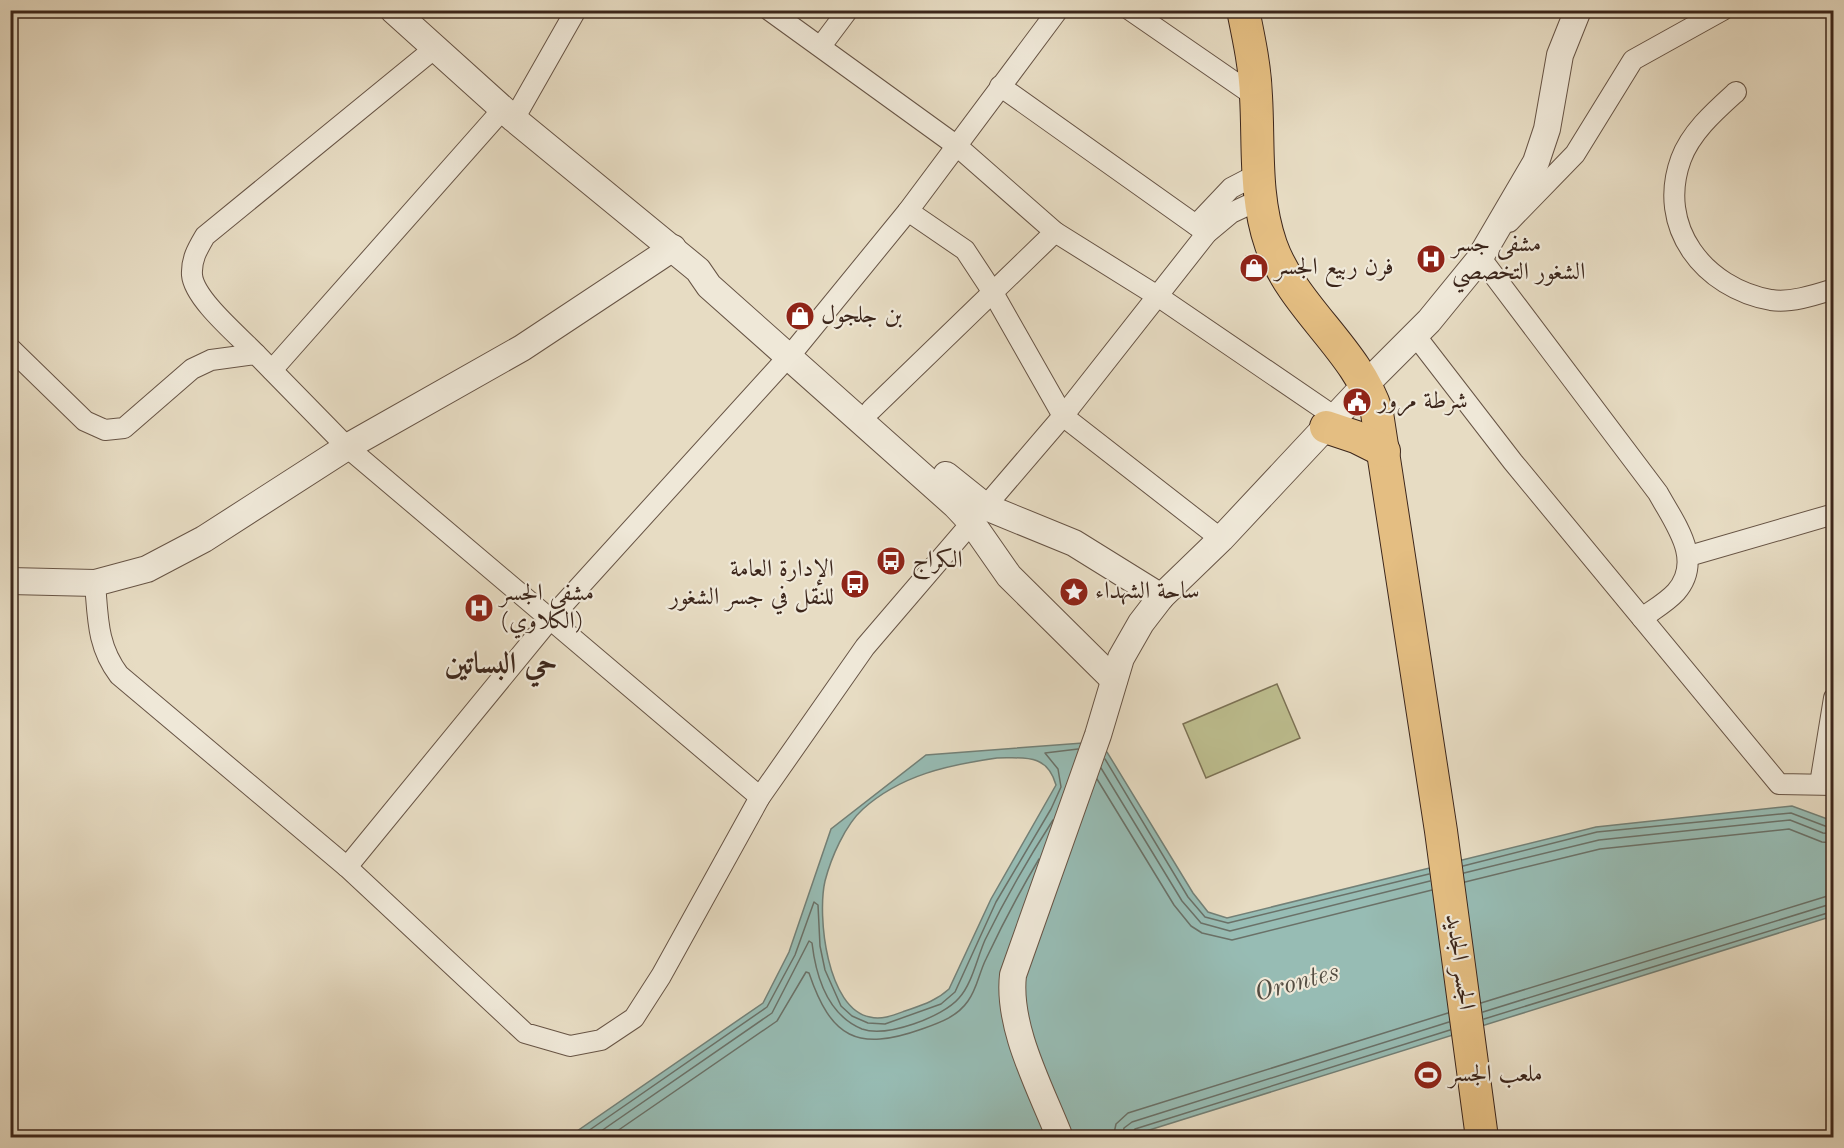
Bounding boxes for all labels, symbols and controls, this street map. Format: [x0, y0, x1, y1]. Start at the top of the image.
place label: مشفى جسر الشغور التخصصي [1449, 233, 1585, 293]
hospital icon: مشفى جسر الشغور التخصصي [1415, 243, 1447, 275]
shop icon: فرن ربيع الجسر [1238, 252, 1270, 284]
place label: فرن ربيع الجسر [1272, 256, 1394, 288]
shop icon: بن جلجول [784, 300, 816, 332]
place label: بن جلجول [821, 304, 903, 329]
public building icon: شرطة مرور [1341, 386, 1373, 418]
place label: شرطة مرور [1376, 390, 1468, 417]
bus stop icon: الكراج [875, 545, 907, 577]
place label: الكراج [912, 547, 963, 580]
place label: الإدارة العامة للنقل في جسر الشغور [667, 558, 834, 615]
bus stop icon: الإدارة العامة للنقل في جسر الشغور [839, 568, 871, 600]
place icon: ساحة الشهداء [1058, 576, 1090, 608]
place label: ساحة الشهداء [1095, 580, 1200, 605]
place label: مشفى الجسر (الكلاوي) [497, 582, 594, 639]
hospital icon: مشفى الجسر (الكلاوي) [463, 592, 495, 624]
district label: حي البساتين [445, 649, 557, 688]
street label: الجسر الجديد [1438, 912, 1478, 1012]
water label: Orontes [1252, 959, 1342, 1007]
sports icon: ملعب الجسر [1412, 1059, 1444, 1091]
place label: ملعب الجسر [1446, 1063, 1543, 1089]

